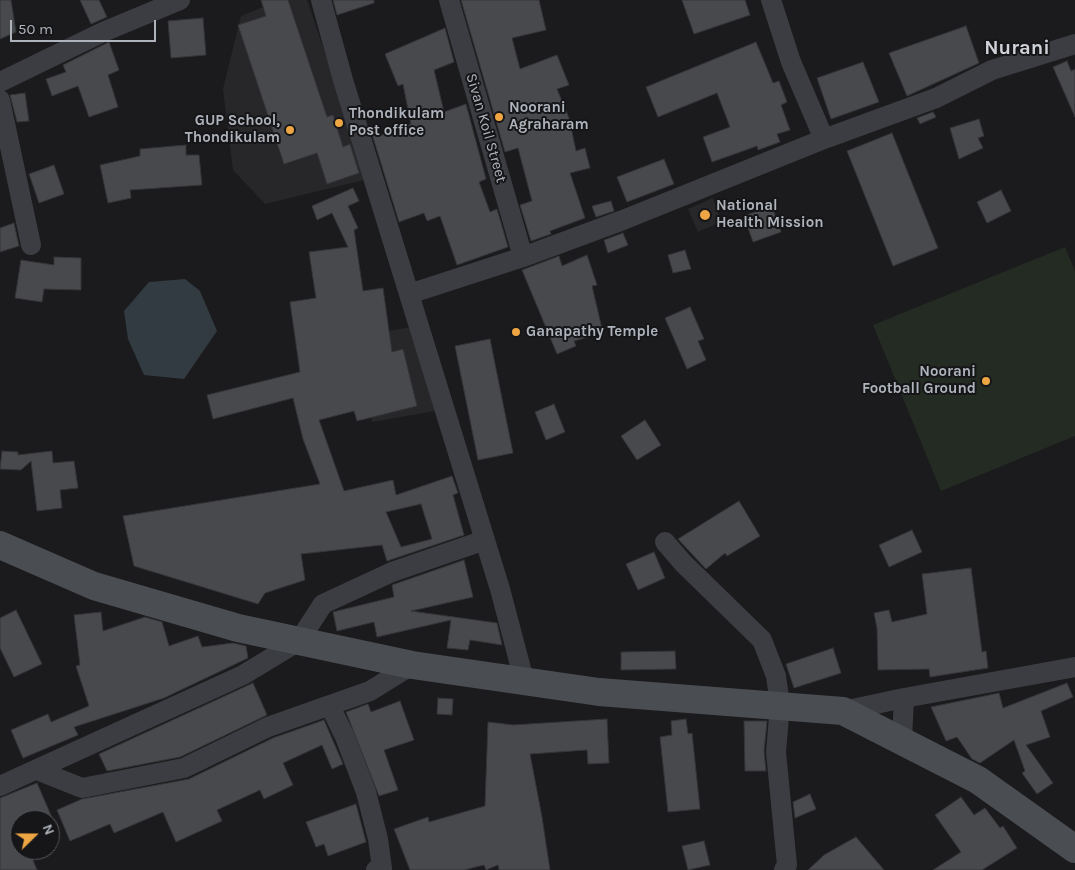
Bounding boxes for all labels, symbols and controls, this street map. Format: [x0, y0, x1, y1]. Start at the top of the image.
scale bar [12, 10, 159, 42]
text: 50 m [18, 20, 53, 38]
district label: Nurani [984, 36, 1050, 60]
street label: Sivan Koil Street [462, 71, 510, 185]
place label: Noorani Agraharam [509, 99, 589, 134]
place label: Thondikulam Post office [349, 105, 444, 140]
marker: Noorani Agraharam [493, 111, 505, 123]
place label: GUP School, Thondikulam [185, 112, 280, 147]
marker: Thondikulam Post office [333, 117, 345, 129]
marker: GUP School, Thondikulam [284, 124, 296, 136]
place label: National Health Mission [716, 197, 824, 232]
marker: National Health Mission [698, 208, 712, 222]
place label: Ganapathy Temple [526, 323, 658, 341]
marker: Ganapathy Temple [510, 326, 522, 338]
place label: Noorani Football Ground [862, 363, 976, 398]
marker: Noorani Football Ground [980, 375, 992, 387]
north arrow [10, 810, 60, 860]
text: N [39, 822, 58, 837]

